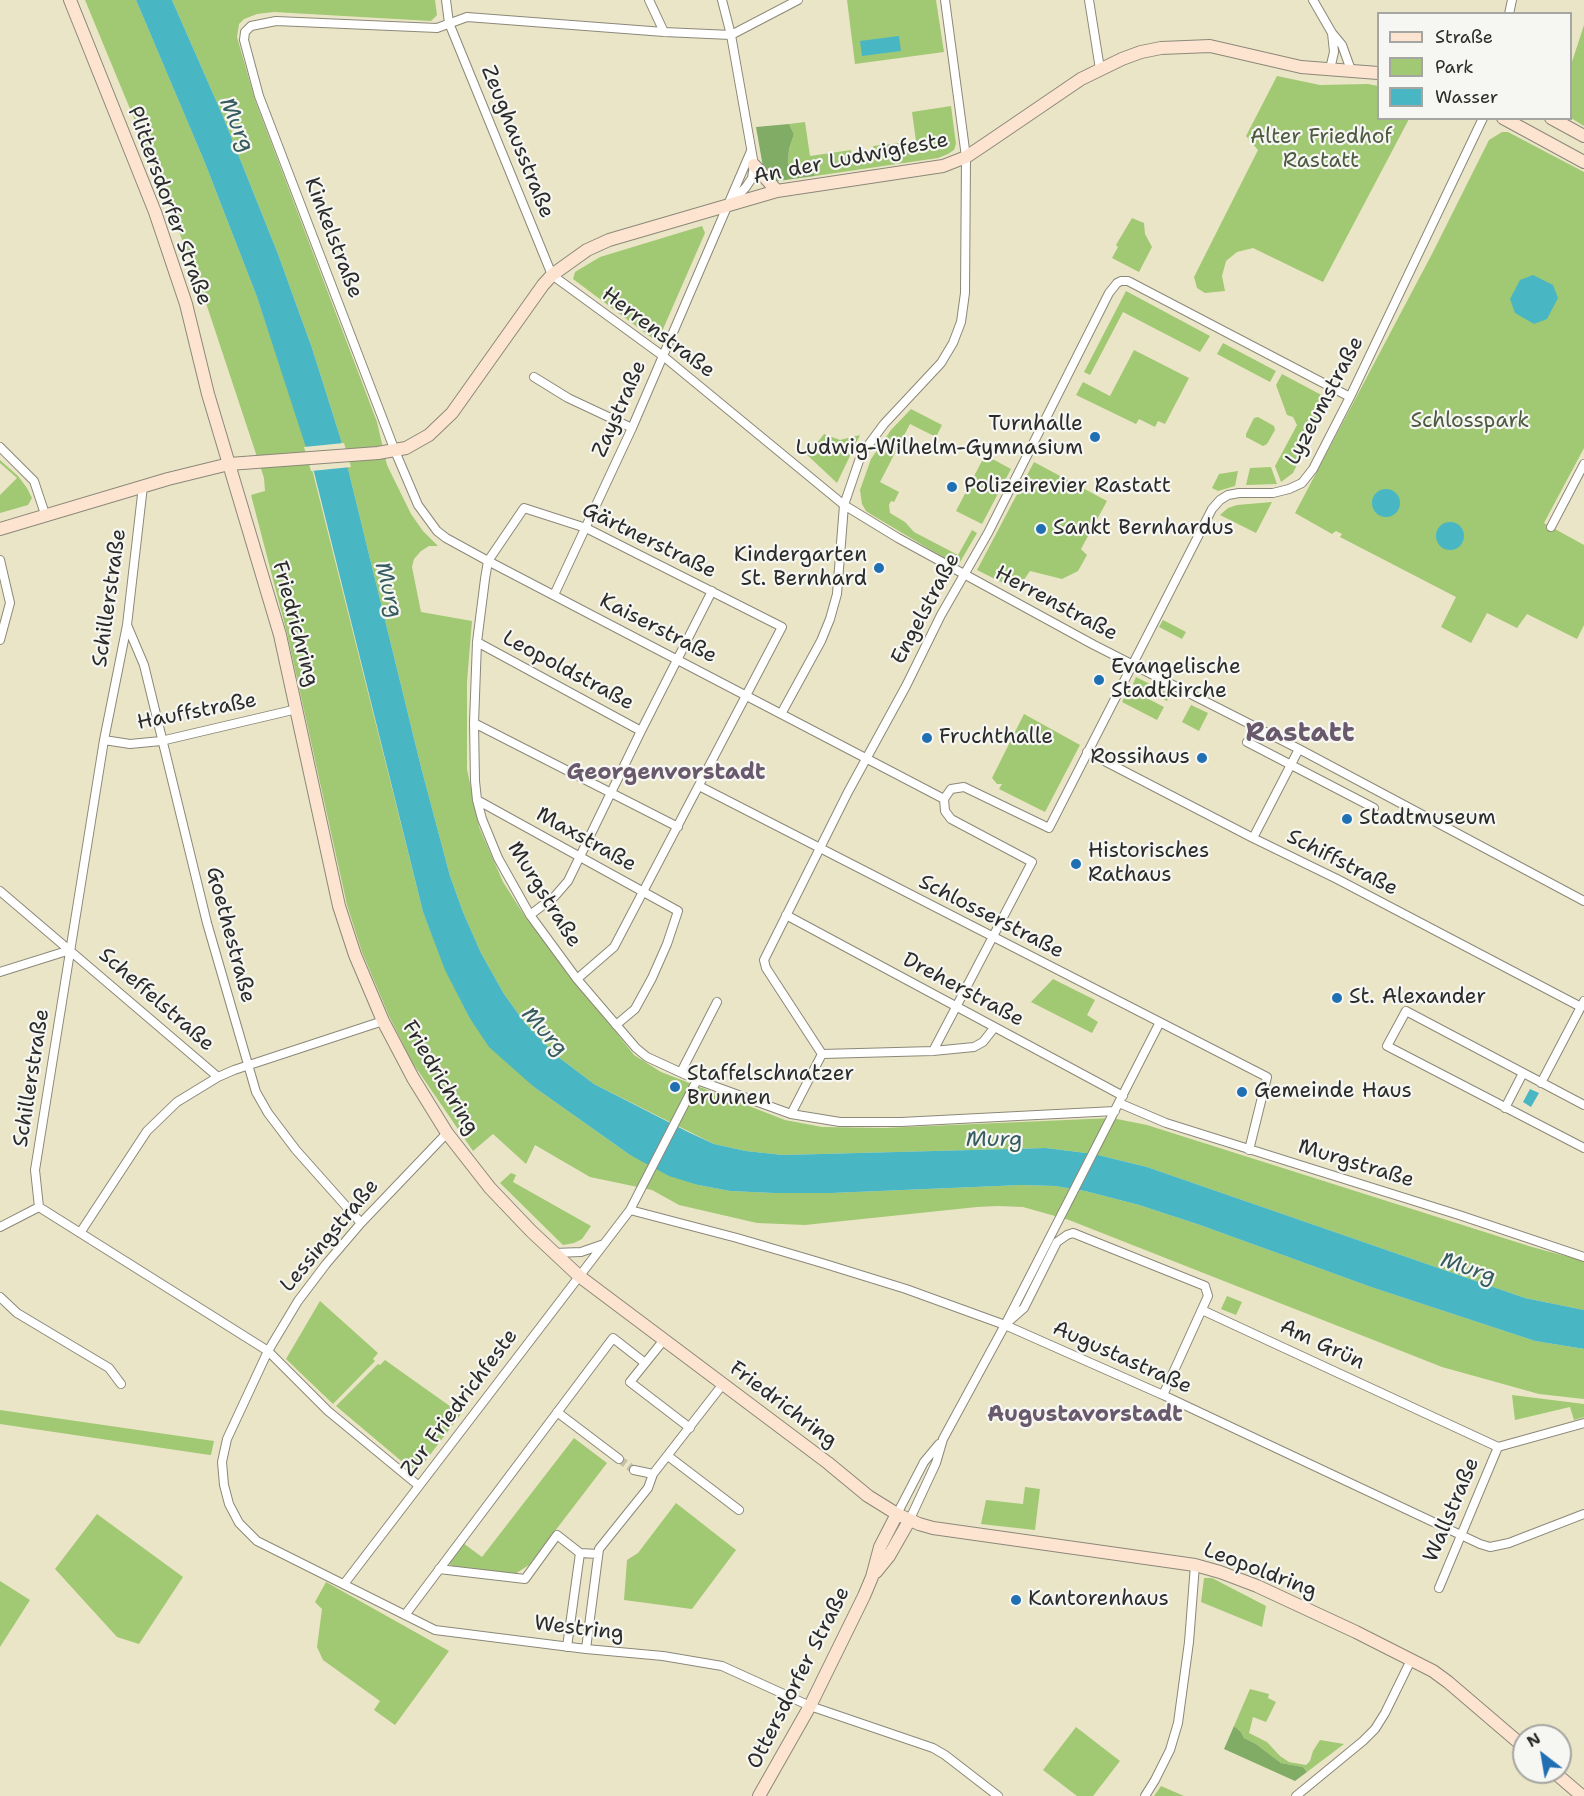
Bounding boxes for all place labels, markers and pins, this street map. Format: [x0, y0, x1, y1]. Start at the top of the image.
place label: Turnhalle Ludwig-Wilhelm-Gymnasium [795, 412, 1083, 462]
marker: Turnhalle Ludwig-Wilhelm-Gymnasium [1088, 430, 1102, 444]
place label: Polizeirevier Rastatt [964, 474, 1171, 500]
marker: Polizeirevier Rastatt [945, 480, 959, 494]
place label: Sankt Bernhardus [1053, 516, 1234, 542]
marker: Sankt Bernhardus [1034, 522, 1048, 536]
place label: Kindergarten St. Bernhard [734, 543, 867, 593]
marker: Kindergarten St. Bernhard [872, 561, 886, 575]
place label: Evangelische Stadtkirche [1111, 655, 1241, 705]
marker: Evangelische Stadtkirche [1092, 673, 1106, 687]
place label: Fruchthalle [939, 725, 1053, 751]
marker: Fruchthalle [920, 731, 934, 745]
place label: Rossihaus [1090, 745, 1190, 771]
marker: Rossihaus [1195, 751, 1209, 765]
place label: Stadtmuseum [1359, 806, 1496, 832]
marker: Stadtmuseum [1340, 812, 1354, 826]
place label: Historisches Rathaus [1088, 839, 1209, 889]
marker: Historisches Rathaus [1069, 857, 1083, 871]
place label: St. Alexander [1349, 985, 1486, 1011]
marker: St. Alexander [1330, 991, 1344, 1005]
place label: Staffelschnatzer Brunnen [687, 1062, 854, 1112]
place label: Gemeinde Haus [1254, 1079, 1412, 1105]
marker: Staffelschnatzer Brunnen [668, 1080, 682, 1094]
marker: Gemeinde Haus [1235, 1085, 1249, 1099]
place label: Kantorenhaus [1028, 1587, 1169, 1613]
marker: Kantorenhaus [1009, 1593, 1023, 1607]

